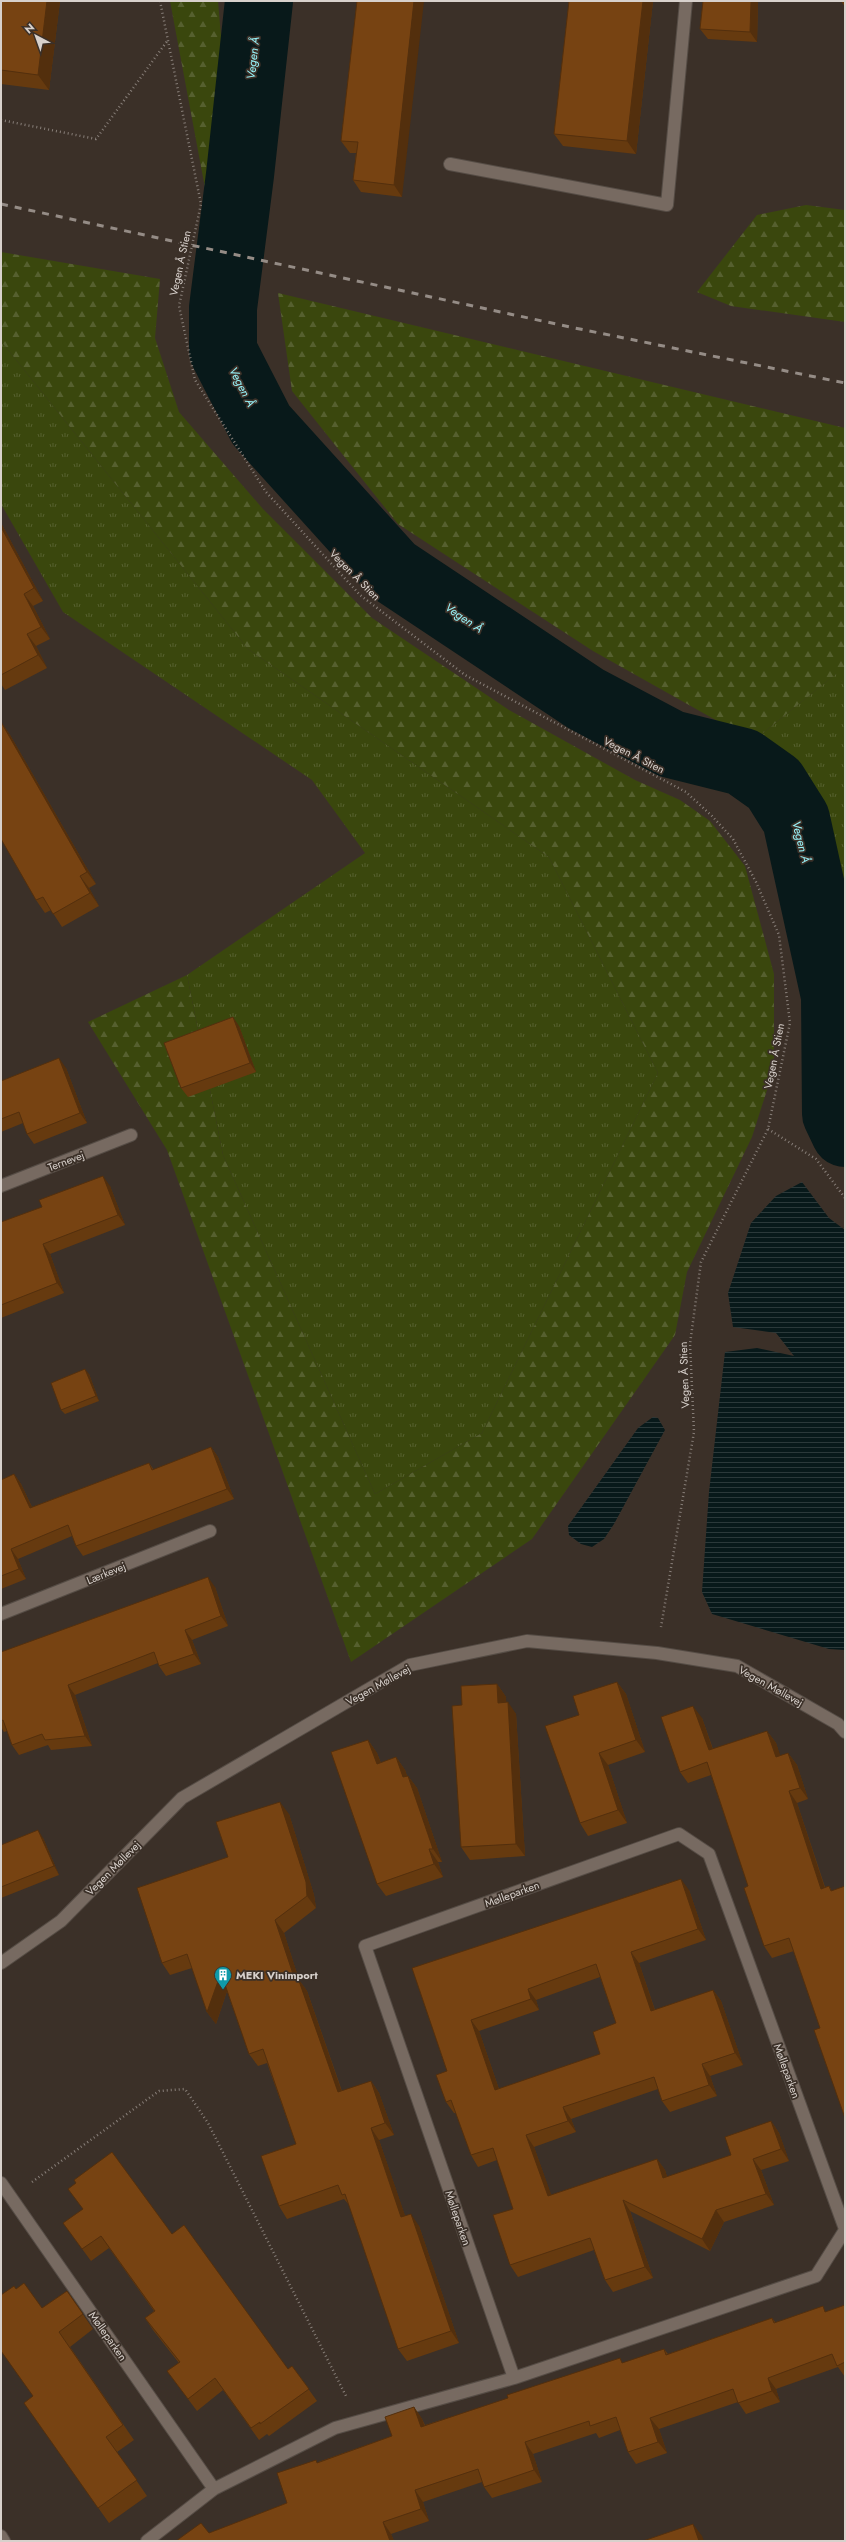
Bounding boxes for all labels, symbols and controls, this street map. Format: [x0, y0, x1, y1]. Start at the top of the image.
north arrow [16, 16, 56, 56]
text: N [21, 20, 38, 37]
water label: Vegen Å [242, 35, 264, 80]
street label: Vegen Å Stien [165, 229, 195, 297]
water label: Vegen Å [224, 364, 260, 410]
street label: Vegen Å Stien [326, 546, 384, 604]
water label: Vegen Å [441, 599, 487, 638]
street label: Vegen Å Stien [601, 733, 667, 777]
water label: Vegen Å [787, 819, 815, 865]
street label: Vegen Å Stien [760, 1022, 788, 1090]
street label: Ternevej [45, 1147, 87, 1175]
street label: Vegen Å Stien [675, 1341, 693, 1409]
street label: Lærkevej [84, 1558, 128, 1588]
street label: Vegen Møllevej [343, 1661, 413, 1709]
street label: Vegen Møllevej [736, 1662, 806, 1710]
street label: Vegen Møllevej [82, 1837, 144, 1899]
street label: Mølleparken [482, 1877, 542, 1911]
building icon: MEKI Vinimport [213, 1965, 233, 1990]
place label: MEKI Vinimport [236, 1967, 318, 1983]
street label: Mølleparken [770, 2041, 804, 2101]
street label: Mølleparken [441, 2188, 475, 2248]
street label: Mølleparken [85, 2308, 131, 2364]

